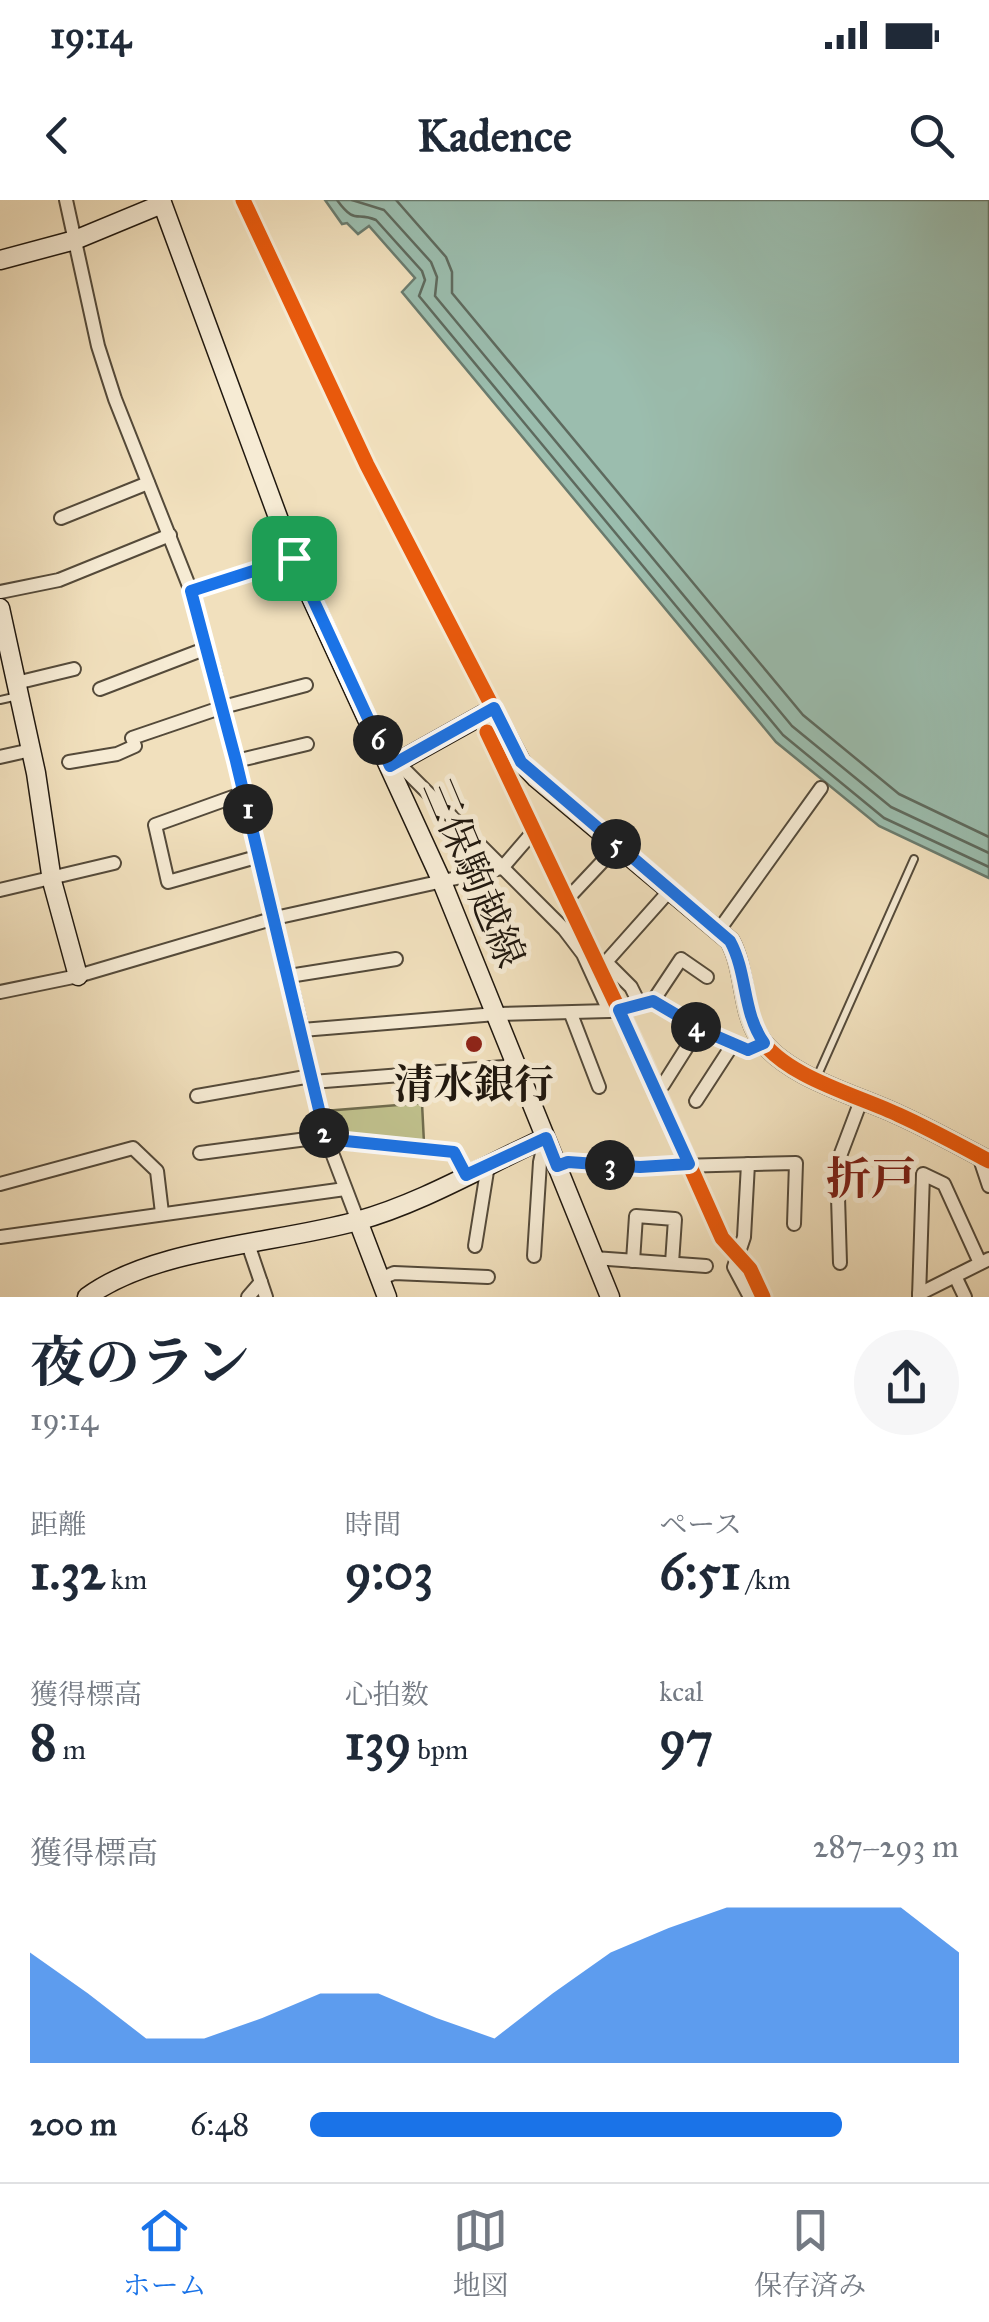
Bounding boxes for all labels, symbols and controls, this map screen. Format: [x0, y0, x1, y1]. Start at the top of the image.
text: 19:14 [50, 12, 131, 58]
icon: back [30, 108, 85, 163]
text: Kadence [417, 108, 572, 163]
icon: search [904, 108, 959, 163]
pin [252, 516, 337, 601]
icon: arrive [267, 531, 322, 586]
pin: 6 [353, 715, 403, 765]
text: 6 [371, 722, 385, 757]
street label: 三保駒越線 [412, 771, 536, 975]
pin: 1 [223, 784, 273, 834]
text: 1 [242, 791, 254, 826]
pin: 5 [591, 819, 641, 869]
text: 5 [609, 826, 623, 861]
pin: 4 [671, 1002, 721, 1052]
text: 4 [688, 1009, 704, 1044]
marker: 清水銀行 [463, 1033, 485, 1055]
place label: 清水銀行 [394, 1060, 554, 1109]
pin: 2 [299, 1108, 349, 1158]
text: 2 [317, 1115, 331, 1150]
pin: 3 [585, 1140, 635, 1190]
text: 3 [604, 1147, 616, 1182]
district label: 折戸 [826, 1151, 916, 1206]
text: 夜のラン [30, 1329, 250, 1396]
button: share [854, 1330, 959, 1435]
text: 19:14 [30, 1400, 98, 1439]
text: 距離 [30, 1507, 86, 1542]
text: 時間 [345, 1507, 401, 1542]
text: ペース [659, 1507, 742, 1542]
text: 1.32 [30, 1542, 105, 1603]
text: 9:03 [345, 1542, 433, 1603]
text: 6:51 [659, 1542, 741, 1603]
text: km [105, 1562, 147, 1597]
text: /km [741, 1562, 791, 1597]
text: kcal [659, 1674, 703, 1709]
text: 獲得標高 [30, 1677, 142, 1712]
text: 心拍数 [345, 1677, 429, 1712]
text: 97 [659, 1709, 713, 1770]
text: 8 [30, 1712, 57, 1773]
text: 139 [345, 1712, 411, 1773]
text: m [57, 1732, 86, 1767]
text: bpm [411, 1732, 468, 1767]
text: 287–293 m [813, 1827, 959, 1866]
text: 獲得標高 [30, 1834, 158, 1873]
text: 200 m [30, 2105, 117, 2144]
text: 6:48 [190, 2105, 249, 2144]
tab: ホーム [123, 2203, 207, 2303]
tab: 地図 [452, 2203, 508, 2303]
tab: 保存済み [754, 2203, 866, 2303]

